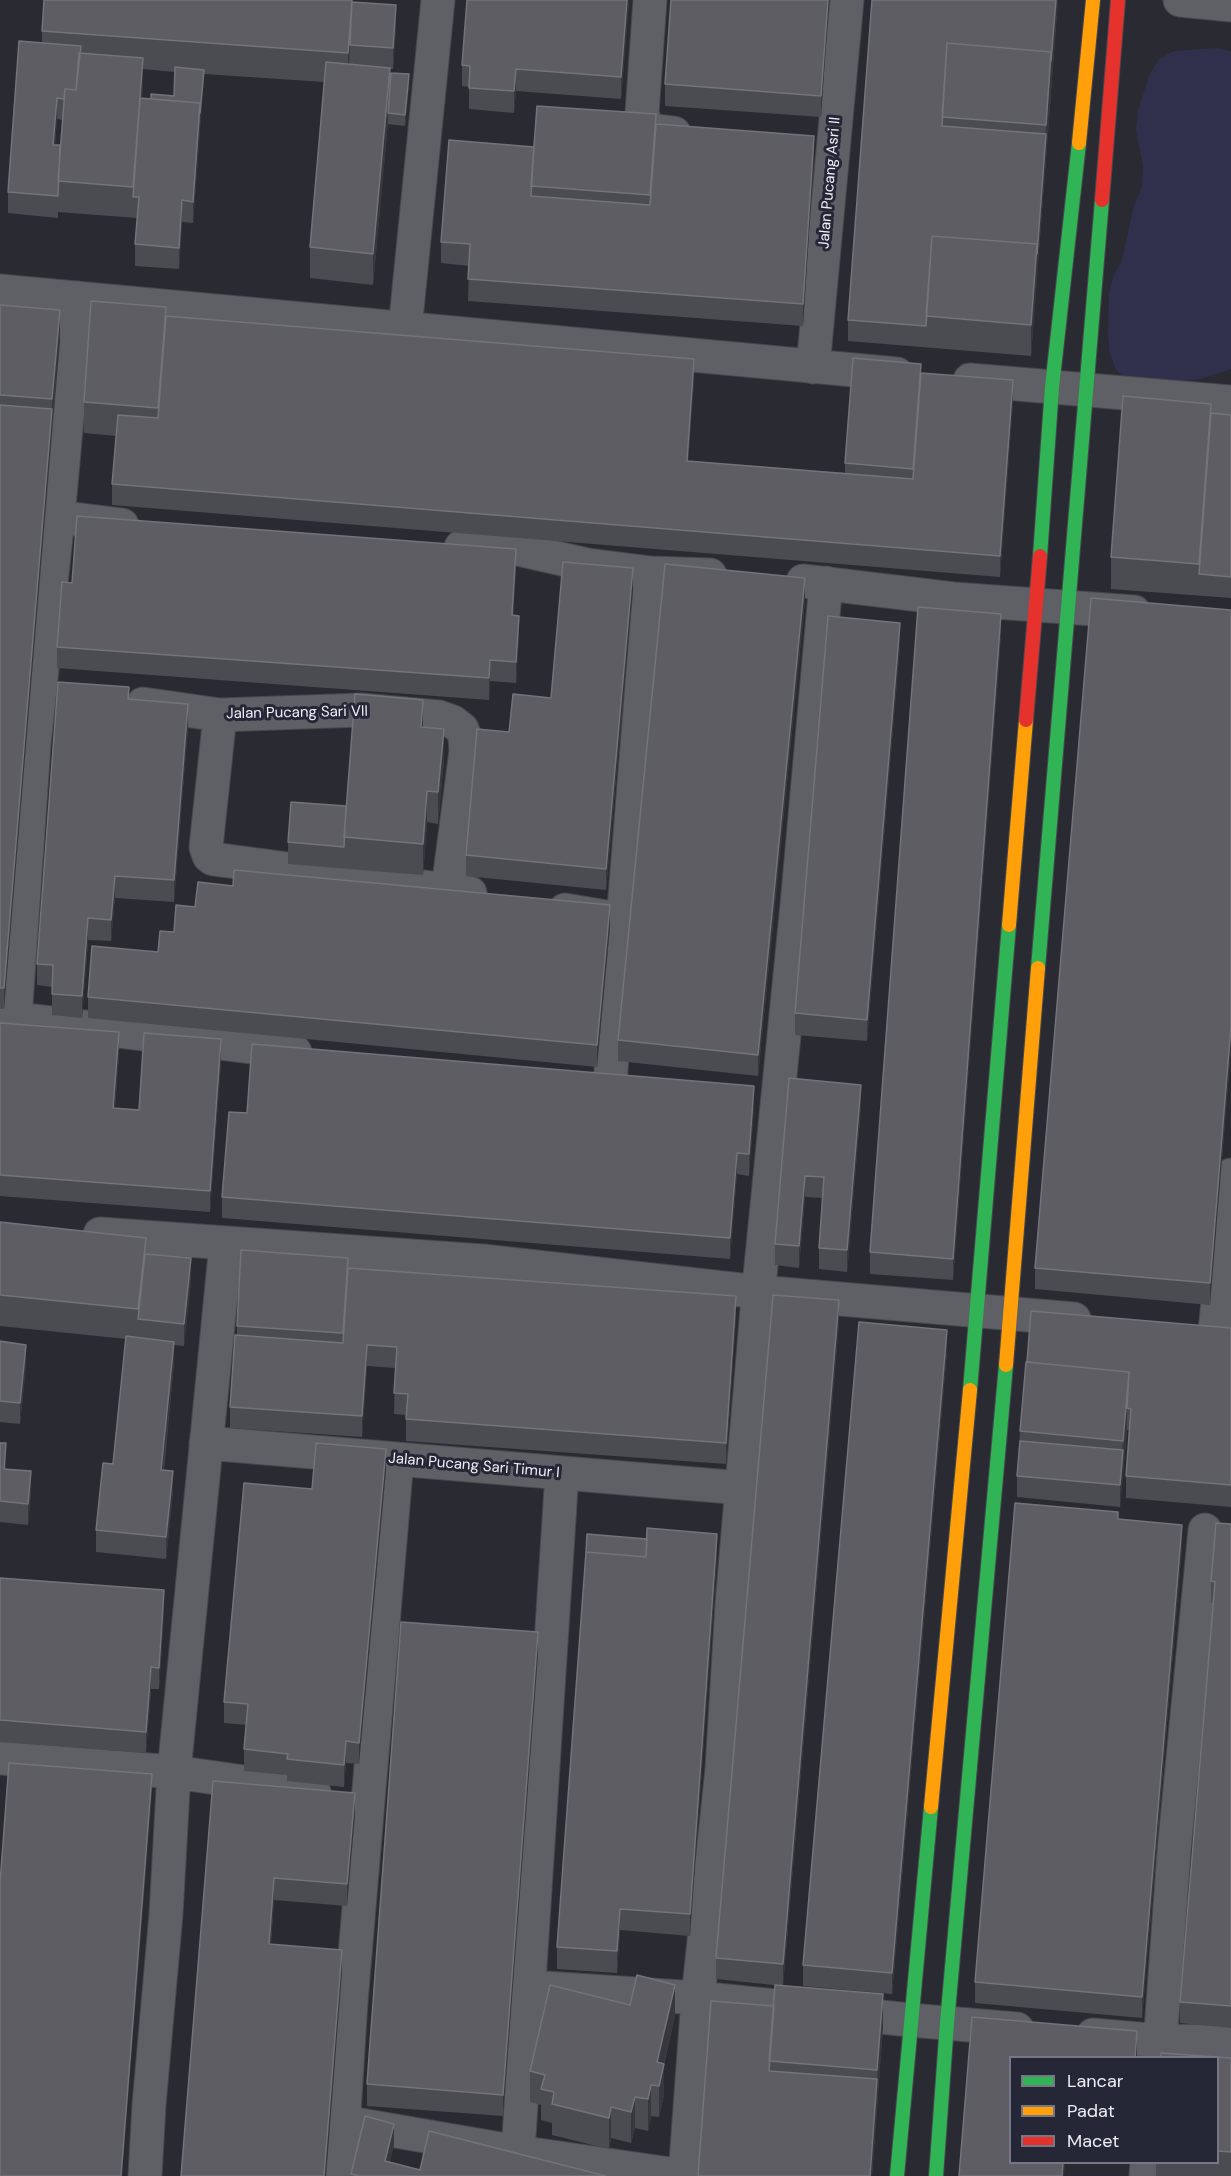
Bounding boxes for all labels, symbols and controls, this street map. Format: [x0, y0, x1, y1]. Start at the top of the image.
street label: Jalan Pucang Asri II [815, 116, 845, 250]
street label: Jalan Pucang Sari VII [226, 703, 368, 723]
street label: Jalan Pucang Sari Timur I [388, 1450, 560, 1482]
legend [1009, 2056, 1219, 2164]
text: Lancar [1067, 2069, 1123, 2093]
text: Padat [1067, 2099, 1115, 2123]
text: Macet [1067, 2129, 1119, 2153]

